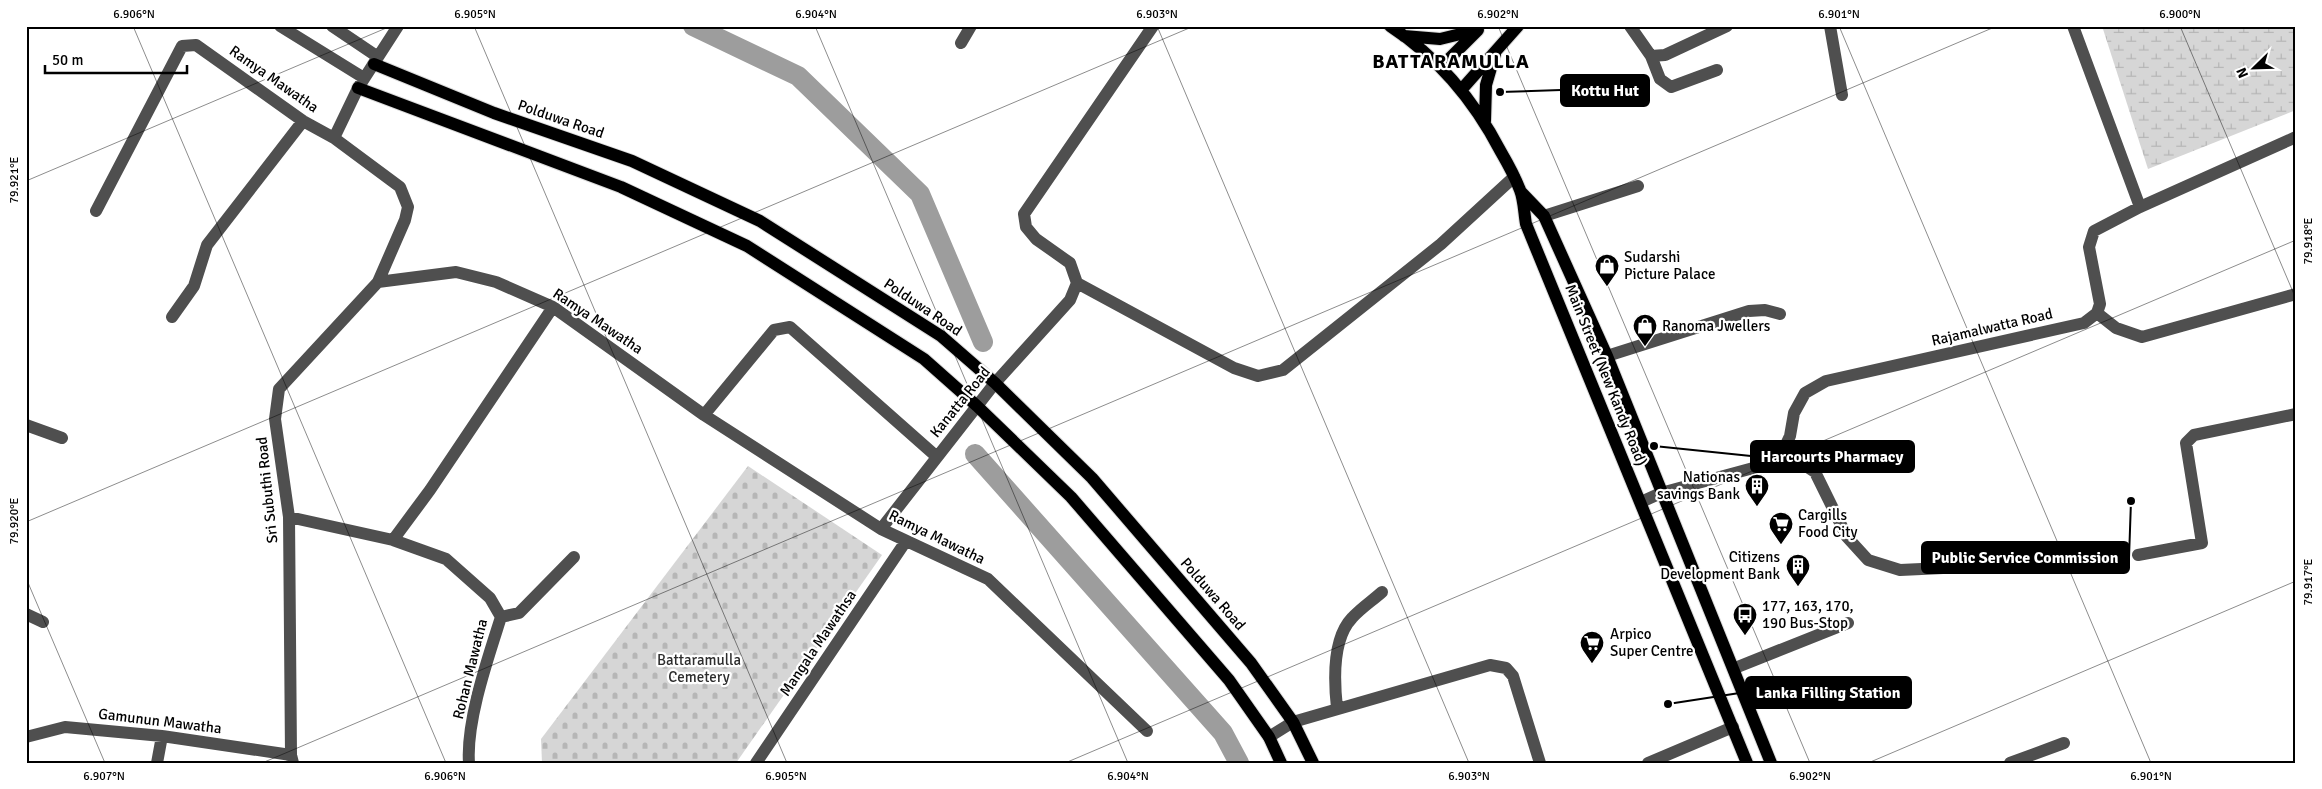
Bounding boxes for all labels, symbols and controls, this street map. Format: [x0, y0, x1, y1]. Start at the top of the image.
text: 6.906°N [113, 7, 155, 22]
text: 6.905°N [454, 7, 496, 22]
text: 6.904°N [795, 7, 837, 22]
text: 6.903°N [1136, 7, 1178, 22]
text: 6.902°N [1477, 7, 1519, 22]
text: 6.901°N [1818, 7, 1860, 22]
text: 6.900°N [2159, 7, 2201, 22]
scale bar [45, 42, 188, 74]
street label: Ramya Mawatha [226, 42, 322, 116]
north arrow [2230, 42, 2280, 92]
district label: BATTARAMULLA [1372, 49, 1530, 74]
text: 50 m [52, 51, 83, 69]
text: N [2233, 65, 2252, 81]
callout: Kottu Hut [1561, 75, 1649, 106]
text: Kottu Hut [1571, 81, 1639, 101]
street label: Polduwa Road [515, 96, 607, 142]
text: 79.921°E [7, 156, 22, 203]
text: 79.918°E [2301, 217, 2316, 264]
place label: Sudarshi Picture Palace [1624, 248, 1715, 283]
shop icon: Sudarshi Picture Palace [1594, 253, 1620, 287]
street label: Polduwa Road [881, 274, 965, 340]
street label: Main Street (New Kandy Road) [1561, 282, 1651, 469]
street label: Ramya Mawatha [550, 284, 646, 358]
street label: Rajamalwatta Road [1930, 304, 2054, 350]
shop icon: Ranoma Jwellers [1632, 313, 1658, 347]
place label: Ranoma Jwellers [1662, 317, 1771, 335]
street label: Kanatta Road [926, 363, 994, 441]
street label: Sri Subuthi Road [252, 436, 282, 544]
callout: Harcourts Pharmacy [1751, 441, 1914, 472]
text: Harcourts Pharmacy [1761, 447, 1903, 467]
place label: Nationas savings Bank [1657, 468, 1740, 503]
building icon: Nationas savings Bank [1744, 473, 1770, 507]
text: 79.920°E [7, 497, 22, 544]
street label: Ramya Mawatha [886, 506, 988, 568]
place label: Cargills Food City [1798, 506, 1858, 541]
supermarket icon: Cargills Food City [1768, 511, 1794, 545]
callout: Public Service Commission [1922, 542, 2129, 573]
place label: Citizens Development Bank [1660, 548, 1780, 583]
text: Public Service Commission [1932, 548, 2119, 568]
building icon: Citizens Development Bank [1785, 553, 1811, 587]
street label: Polduwa Road [1177, 554, 1249, 634]
text: 79.917°E [2301, 558, 2316, 605]
street label: Mangala Mawathsa [776, 587, 860, 699]
place label: 177, 163, 170, 190 Bus-Stop [1762, 597, 1854, 632]
bus stop icon: 177, 163, 170, 190 Bus-Stop [1732, 602, 1758, 636]
street label: Rohan Mawatha [449, 617, 491, 721]
place label: Arpico Super Centre [1610, 625, 1693, 660]
supermarket icon: Arpico Super Centre [1579, 630, 1605, 664]
park label: Battaramulla Cemetery [657, 651, 741, 686]
callout: Lanka Filling Station [1746, 677, 1911, 708]
text: Lanka Filling Station [1756, 683, 1901, 703]
street label: Gamunun Mawatha [97, 705, 223, 737]
text: 6.907°N [83, 769, 125, 784]
text: 6.906°N [424, 769, 466, 784]
text: 6.905°N [765, 769, 807, 784]
text: 6.904°N [1107, 769, 1149, 784]
text: 6.903°N [1448, 769, 1490, 784]
text: 6.902°N [1789, 769, 1831, 784]
text: 6.901°N [2130, 769, 2172, 784]

